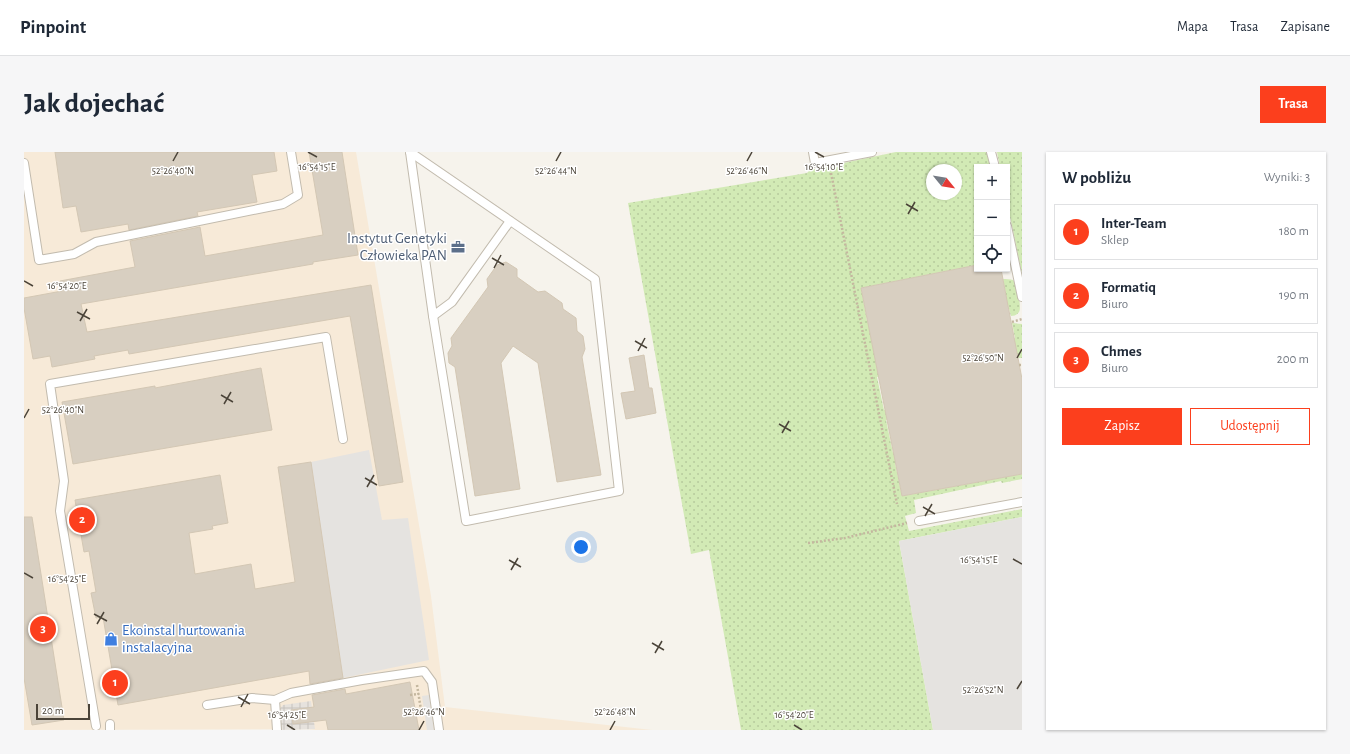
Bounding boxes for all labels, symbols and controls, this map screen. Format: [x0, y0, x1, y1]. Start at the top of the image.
text: Pinpoint [20, 18, 86, 37]
text: Mapa [1177, 20, 1208, 34]
text: Trasa [1230, 20, 1258, 34]
text: Zapisane [1280, 20, 1330, 34]
button: Trasa [1260, 86, 1326, 123]
text: Jak dojechać [24, 90, 164, 118]
text: 16°54'15"E [299, 162, 336, 172]
text: 16°54'10"E [805, 162, 843, 172]
north arrow [926, 164, 962, 200]
map controls [974, 164, 1010, 272]
button: + [974, 164, 1010, 200]
text: 52°26'40"N [152, 166, 194, 176]
text: 52°26'44"N [535, 166, 577, 176]
text: 52°26'46"N [726, 166, 768, 176]
text: W pobliżu [1062, 169, 1131, 186]
text: Wyniki: 3 [1264, 171, 1310, 184]
button: − [974, 200, 1010, 236]
text: Inter-Team [1101, 216, 1167, 231]
text: 1 [1074, 225, 1078, 238]
text: 180 m [1279, 225, 1309, 238]
place label: Instytut Genetyki Człowieka PAN [347, 231, 447, 263]
text: Sklep [1101, 234, 1129, 247]
button: locate [974, 236, 1010, 272]
office icon: Instytut Genetyki Człowieka PAN [450, 239, 466, 255]
text: Formatiq [1101, 280, 1156, 295]
text: 16°54'20"E [47, 281, 87, 291]
text: 2 [1073, 289, 1079, 302]
text: 190 m [1279, 289, 1309, 302]
text: Biuro [1101, 298, 1128, 311]
text: Chmes [1101, 344, 1142, 359]
text: 52°26'50"N [962, 353, 1004, 363]
text: 3 [1073, 353, 1079, 366]
text: 200 m [1277, 353, 1309, 366]
text: Biuro [1101, 362, 1128, 375]
text: 52°26'40"N [42, 405, 84, 415]
button: Zapisz [1062, 408, 1182, 445]
button: Udostępnij [1190, 408, 1310, 445]
pin: 2 [69, 505, 95, 535]
your location [571, 537, 591, 557]
text: 16°54'15"E [961, 555, 998, 565]
text: 16°54'25"E [48, 574, 86, 584]
pin: 3 [30, 614, 56, 644]
place label: Ekoinstal hurtowania instalacyjna [122, 623, 245, 655]
shop icon: Ekoinstal hurtowania instalacyjna [103, 631, 119, 647]
pin: 1 [102, 668, 128, 698]
text: 52°26'52"N [963, 685, 1003, 695]
scale bar [36, 702, 90, 721]
text: 20 m [42, 705, 63, 716]
text: 52°26'46"N [403, 707, 445, 717]
text: 52°26'48"N [594, 707, 636, 717]
text: 16°54'25"E [268, 710, 306, 720]
text: 16°54'20"E [774, 710, 814, 720]

